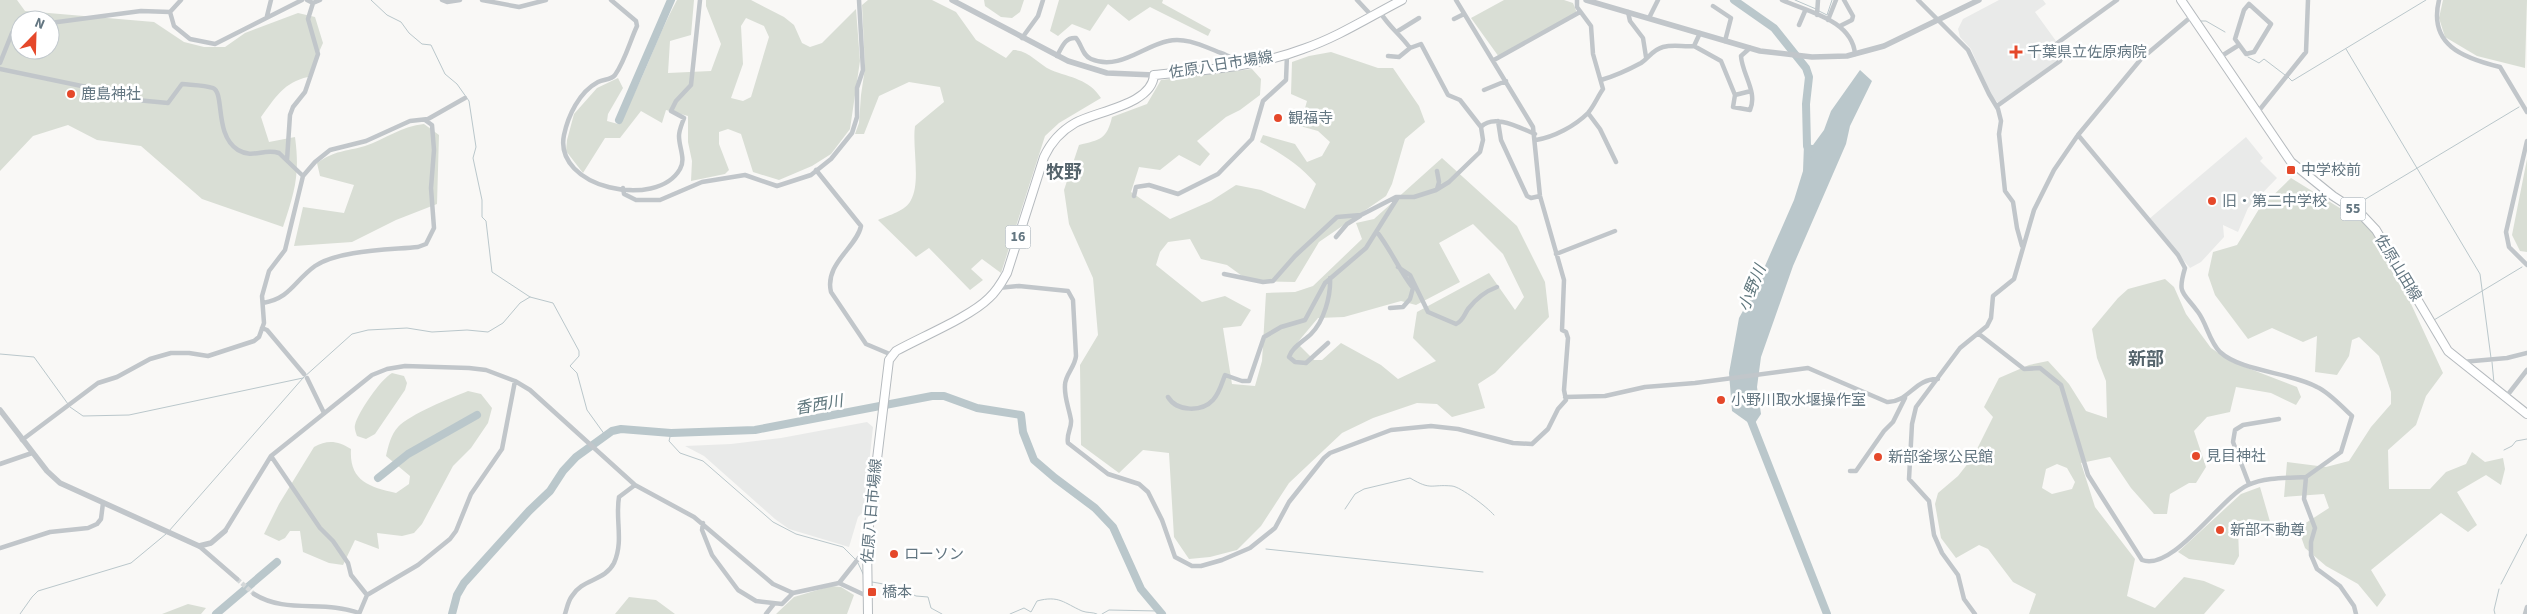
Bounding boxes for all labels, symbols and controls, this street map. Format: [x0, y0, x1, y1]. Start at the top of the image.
north arrow [10, 10, 60, 60]
text: N [31, 13, 48, 35]
place label: 千葉県立佐原病院 [2027, 42, 2147, 63]
marker: 千葉県立佐原病院 [2009, 45, 2023, 59]
street label: 佐原八日市場線 [1167, 46, 1275, 84]
place label: 鹿島神社 [81, 84, 141, 105]
marker: 鹿島神社 [65, 88, 77, 100]
place label: 観福寺 [1288, 108, 1333, 129]
marker: 観福寺 [1272, 112, 1284, 124]
district label: 牧野 [1046, 160, 1082, 185]
place label: 中学校前 [2301, 160, 2361, 181]
marker: 中学校前 [2285, 164, 2297, 176]
place label: 旧・第二中学校 [2222, 191, 2327, 212]
marker: 旧・第二中学校 [2206, 195, 2218, 207]
road number: 55 [2340, 198, 2366, 220]
road number: 16 [1006, 226, 1030, 248]
street label: 佐原山田線 [2370, 230, 2426, 306]
water label: 小野川 [1733, 260, 1772, 314]
district label: 新部 [2128, 347, 2164, 372]
water label: 香西川 [793, 390, 847, 420]
place label: 小野川取水堰操作室 [1731, 390, 1866, 411]
marker: 小野川取水堰操作室 [1715, 394, 1727, 406]
place label: 見目神社 [2206, 446, 2266, 467]
place label: 新部釜塚公民館 [1888, 447, 1993, 468]
marker: 見目神社 [2190, 450, 2202, 462]
marker: 新部釜塚公民館 [1872, 451, 1884, 463]
street label: 佐原八日市場線 [857, 458, 887, 564]
place label: 新部不動尊 [2230, 520, 2305, 541]
marker: 新部不動尊 [2214, 524, 2226, 536]
place label: ローソン [904, 544, 964, 565]
marker: ローソン [888, 548, 900, 560]
place label: 橋本 [882, 582, 912, 603]
marker: 橋本 [866, 586, 878, 598]

